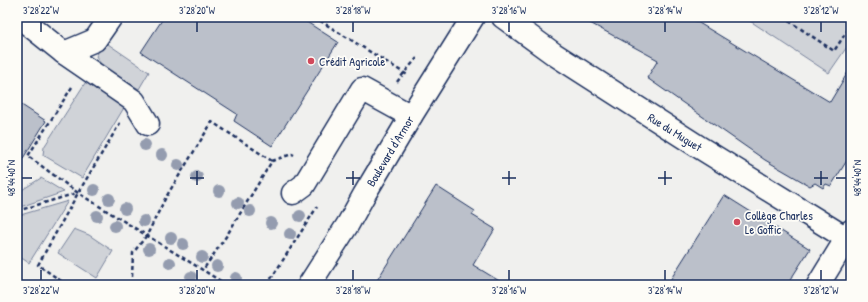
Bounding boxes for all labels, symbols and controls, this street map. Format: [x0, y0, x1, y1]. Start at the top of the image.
text: 3°28'22"W [23, 4, 60, 17]
text: 3°28'20"W [179, 4, 216, 17]
text: 3°28'18"W [336, 4, 371, 17]
text: 3°28'16"W [492, 4, 527, 17]
text: 3°28'14"W [648, 4, 683, 17]
text: 3°28'12"W [804, 4, 839, 17]
place label: Crédit Agricole [319, 53, 385, 70]
marker: Crédit Agricole [306, 56, 316, 66]
street label: Rue du Muguet [645, 109, 706, 156]
street label: Boulevard d'Armor [362, 112, 418, 190]
text: 48°44'40"N [5, 160, 18, 196]
text: 48°44'40"N [851, 160, 864, 196]
place label: Collège Charles Le Goffic [745, 207, 813, 238]
marker: Collège Charles Le Goffic [732, 217, 742, 227]
text: 3°28'22"W [23, 284, 60, 297]
text: 3°28'20"W [179, 284, 216, 297]
text: 3°28'18"W [336, 284, 371, 297]
text: 3°28'16"W [492, 284, 527, 297]
text: 3°28'14"W [648, 284, 683, 297]
text: 3°28'12"W [804, 284, 839, 297]

